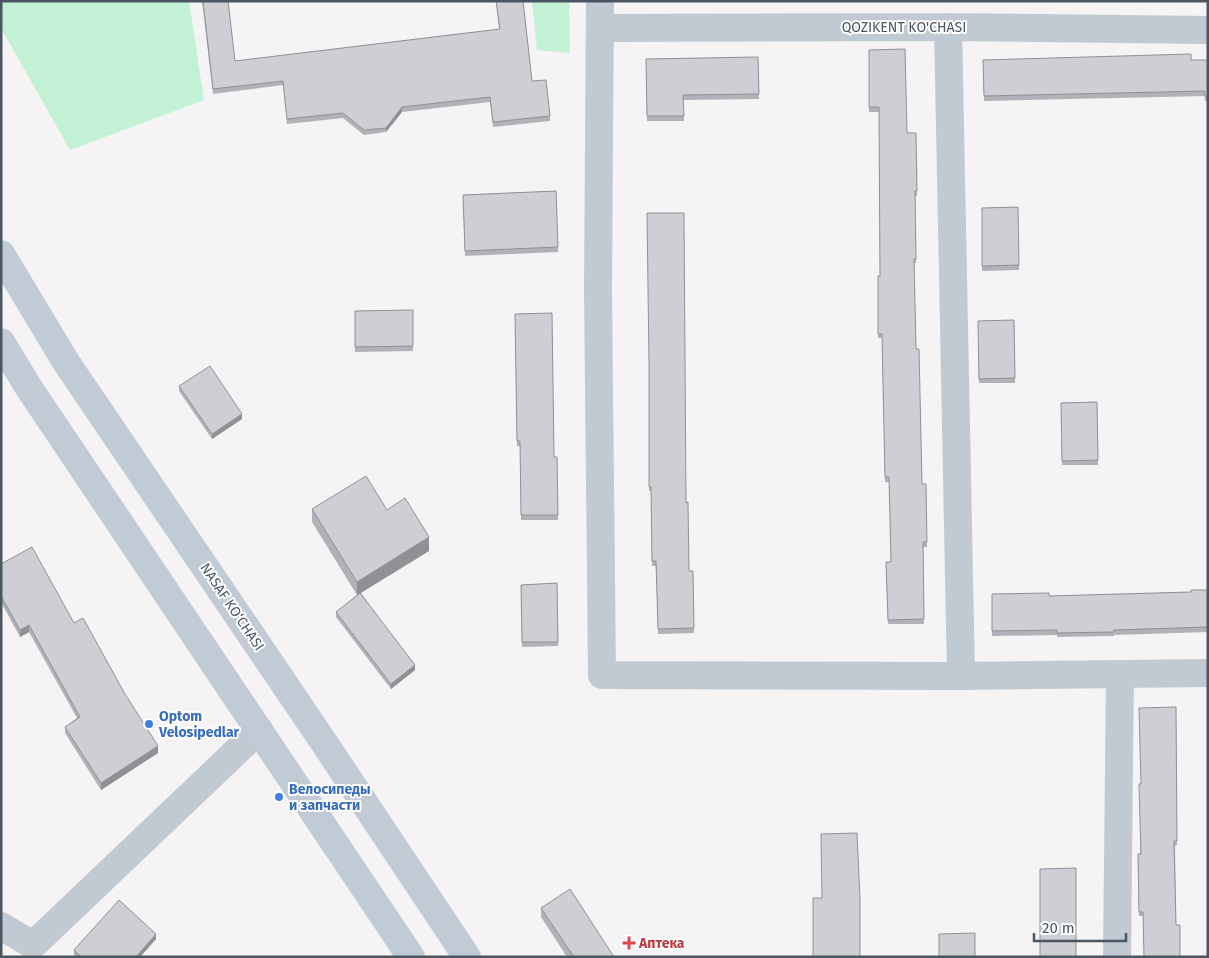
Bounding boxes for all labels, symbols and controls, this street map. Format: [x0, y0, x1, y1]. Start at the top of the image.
street label: QOZIKENT KO'CHASI [842, 19, 966, 36]
street label: NASAF KO‘CHASI [196, 560, 268, 654]
place label: Optom Velosipedlar [158, 708, 240, 741]
marker: Optom Velosipedlar [143, 718, 155, 730]
place label: Велосипеды и запчасти [289, 781, 371, 814]
marker: Велосипеды и запчасти [273, 791, 285, 803]
scale bar [1034, 910, 1126, 942]
text: 20 m [1042, 919, 1075, 937]
place label: Аптека [638, 935, 685, 952]
marker: Аптека [623, 937, 635, 949]

